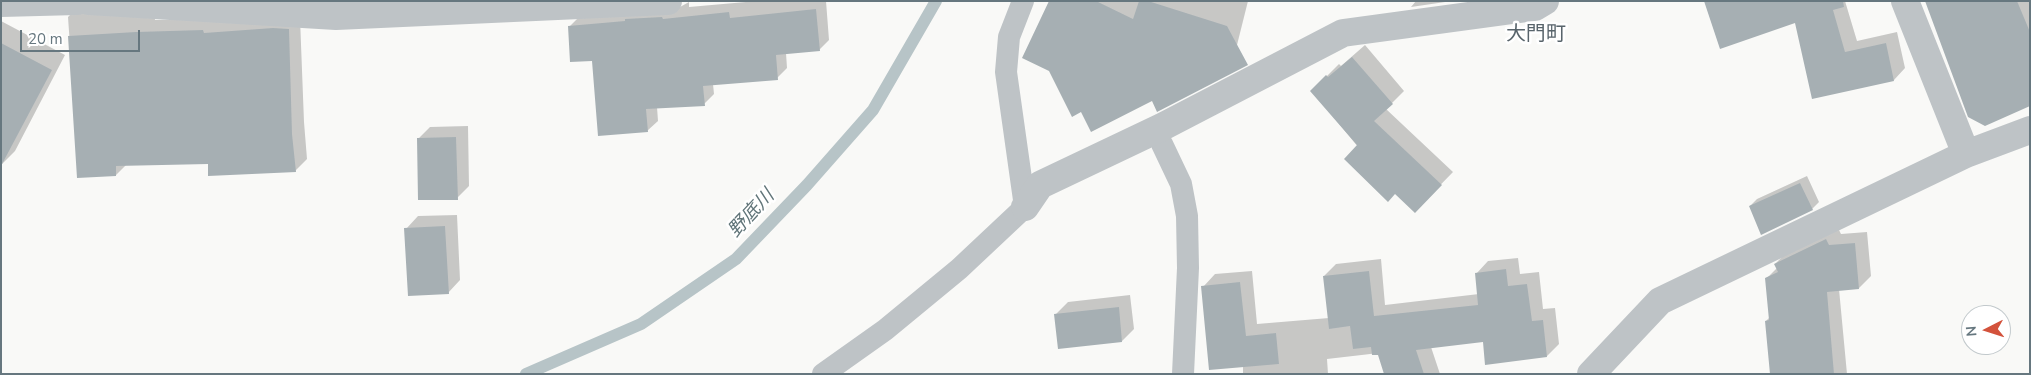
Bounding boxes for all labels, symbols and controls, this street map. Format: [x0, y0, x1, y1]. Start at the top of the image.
scale bar [22, 20, 142, 52]
district label: 大門町 [1506, 23, 1566, 47]
text: 20 m [28, 29, 63, 49]
water label: 野底川 [724, 185, 780, 243]
north arrow [1961, 305, 2011, 355]
text: N [1962, 325, 1981, 337]

